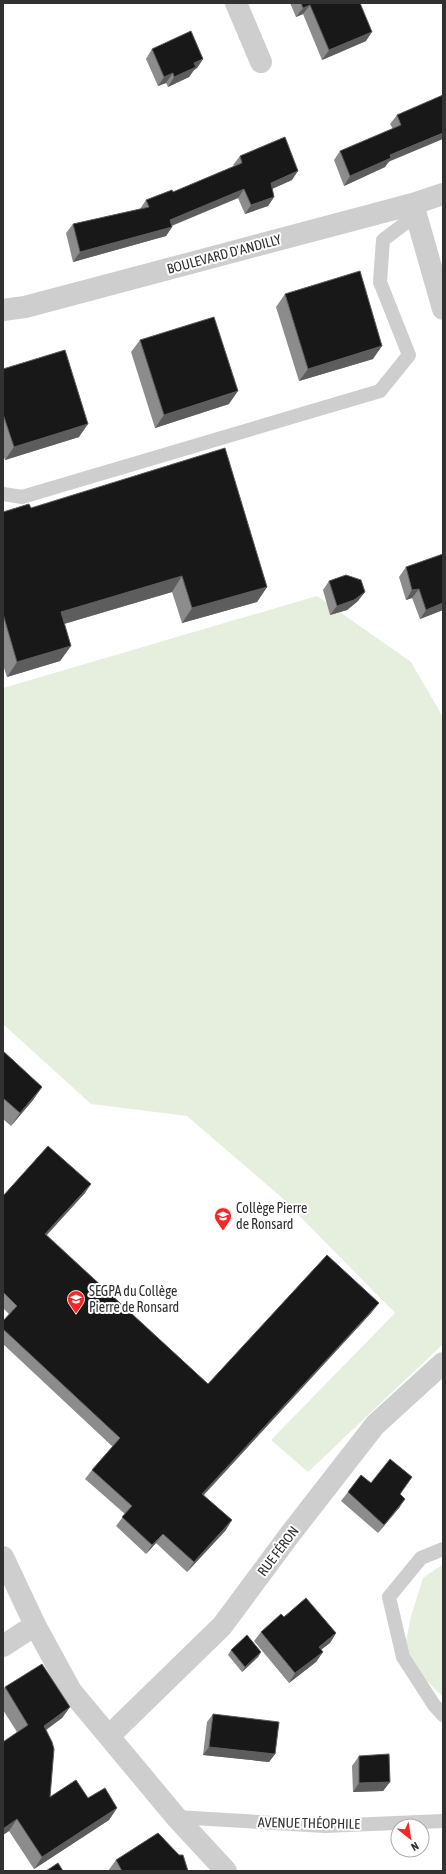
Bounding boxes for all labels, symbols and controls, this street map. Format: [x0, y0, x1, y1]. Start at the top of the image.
street label: BOULEVARD D'ANDILLY [165, 231, 284, 277]
place label: Collège Pierre de Ronsard [236, 1200, 307, 1232]
school or university icon: Collège Pierre de Ronsard [213, 1206, 233, 1231]
place label: SEGPA du Collège Pierre de Ronsard [89, 1283, 179, 1315]
school or university icon: SEGPA du Collège Pierre de Ronsard [66, 1289, 86, 1314]
street label: RUE FÉRON [254, 1523, 302, 1579]
street label: AVENUE THÉOPHILE [258, 1814, 360, 1832]
north arrow [390, 1818, 430, 1858]
text: N [409, 1840, 421, 1853]

